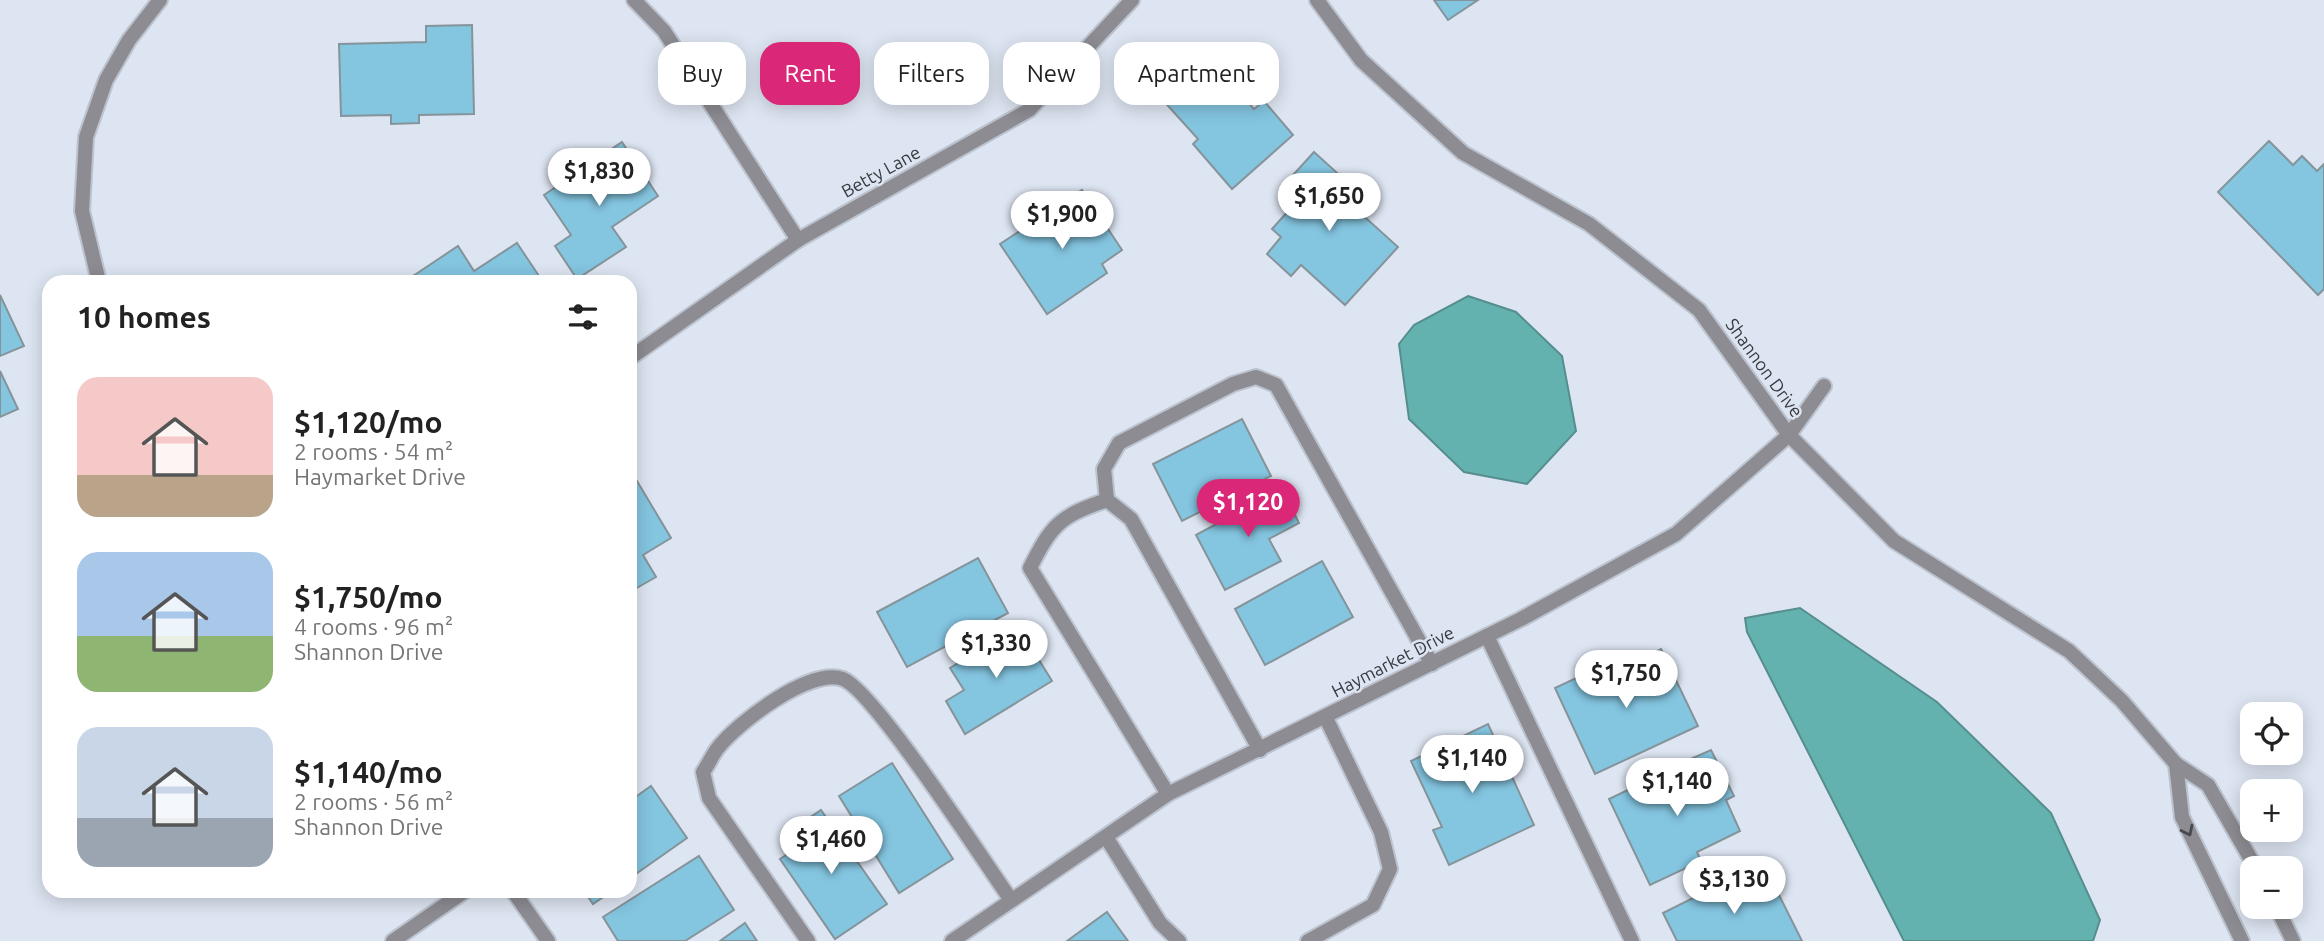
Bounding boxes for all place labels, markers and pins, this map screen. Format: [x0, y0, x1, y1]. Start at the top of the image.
pin: $1,830 [542, 148, 656, 208]
pin: $1,650 [1272, 174, 1386, 233]
pin: $1,900 [1005, 191, 1119, 251]
pin: $1,120 [1191, 480, 1305, 539]
pin: $1,330 [939, 620, 1053, 680]
pin: $1,750 [1569, 650, 1683, 710]
pin: $1,140 [1415, 736, 1529, 795]
pin: $1,140 [1620, 758, 1734, 818]
pin: $1,460 [774, 816, 888, 876]
pin: $3,130 [1677, 856, 1791, 916]

